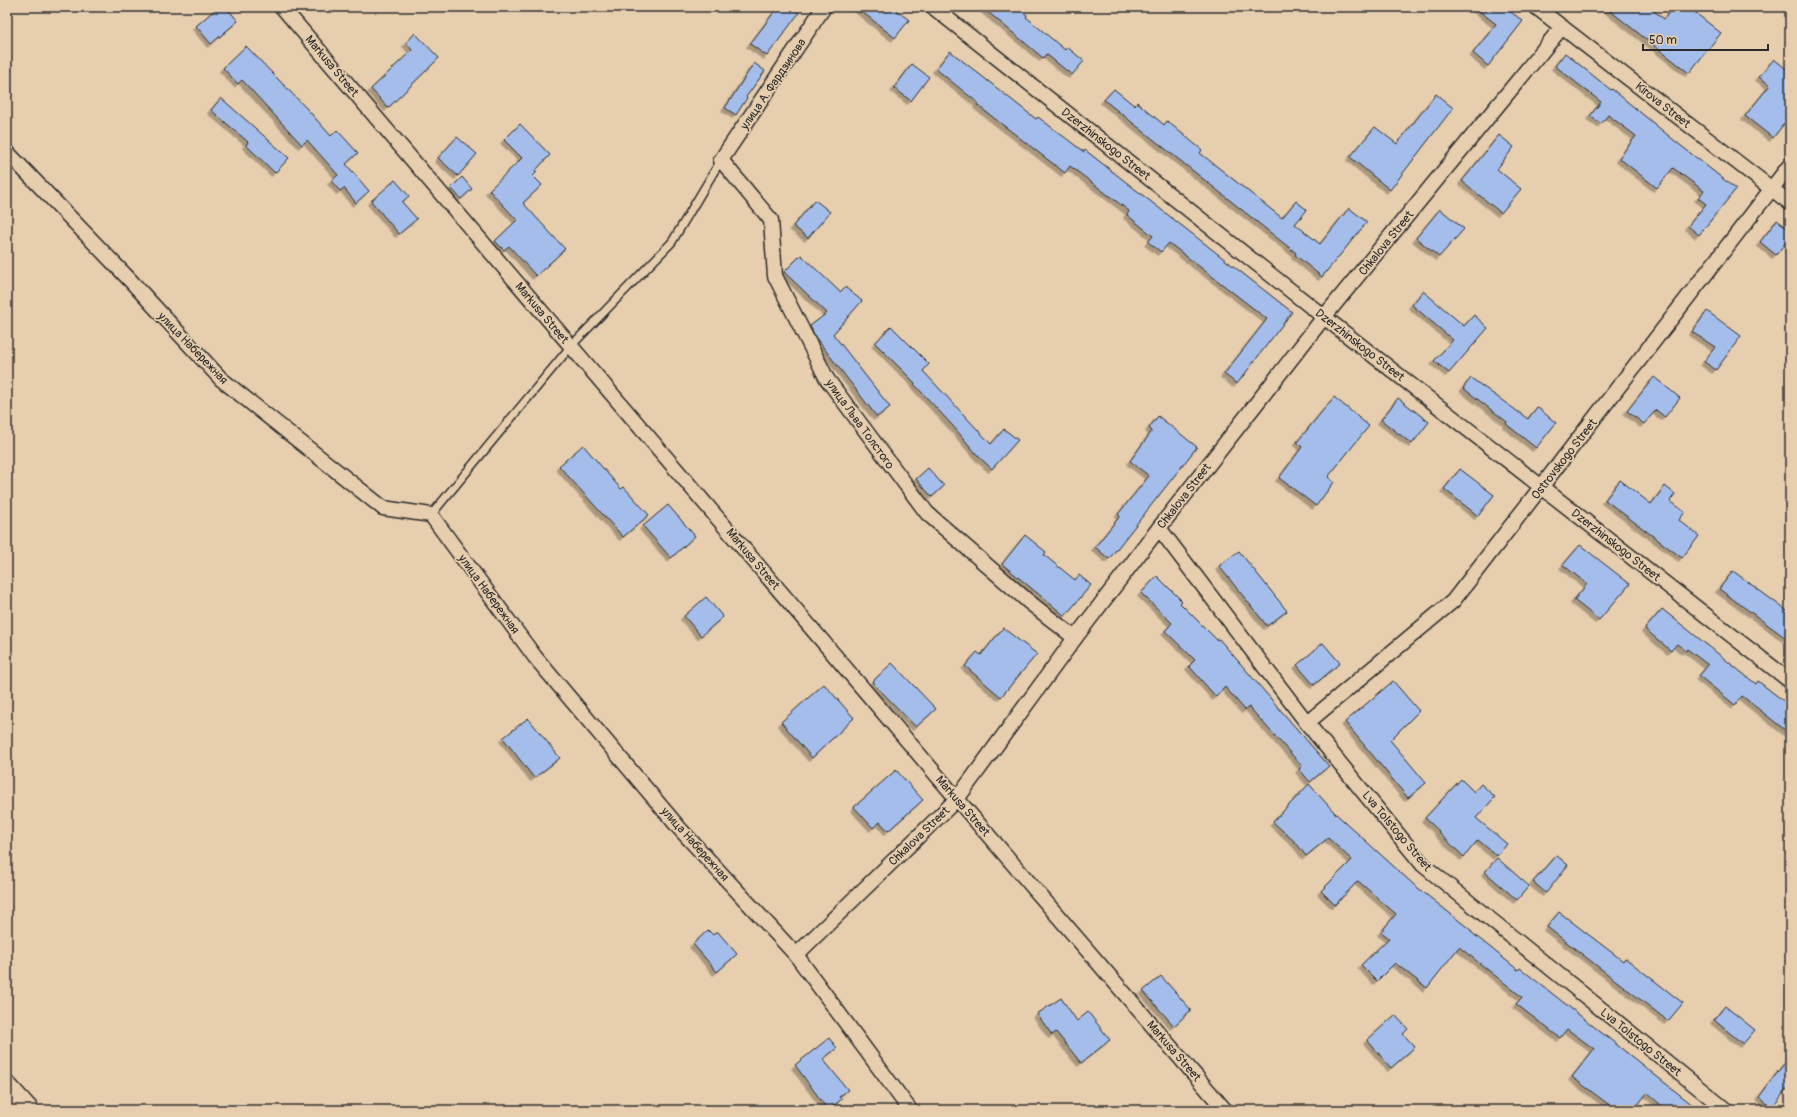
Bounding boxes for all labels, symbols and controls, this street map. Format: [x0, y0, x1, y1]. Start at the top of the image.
scale bar [1643, 26, 1768, 52]
street label: Markusa Street [302, 33, 362, 100]
text: 50 m [1649, 33, 1677, 48]
street label: улица А. Фардзинова [737, 35, 810, 134]
street label: Kirova Street [1632, 79, 1693, 132]
street label: Dzerzhinskogo Street [1058, 105, 1153, 184]
street label: Chkalova Street [1356, 208, 1417, 279]
street label: Markusa Street [512, 280, 572, 347]
street label: Dzerzhinskogo Street [1312, 306, 1407, 385]
street label: улица Набережная [154, 308, 231, 388]
street label: улица Льва Толстого [821, 376, 898, 473]
street label: Ostrovskogo Street [1528, 416, 1601, 503]
street label: Chkalova Street [1154, 460, 1215, 532]
street label: Dzerzhinskogo Street [1568, 506, 1663, 585]
street label: Markusa Street [723, 526, 783, 593]
street label: улица Набережная [454, 551, 523, 637]
street label: Markusa Street [932, 773, 993, 840]
street label: Lva Tolstogo Street [1359, 788, 1435, 875]
street label: улица Набережная [657, 803, 732, 885]
street label: Chkalova Street [886, 803, 953, 869]
street label: Lva Tolstogo Street [1597, 1005, 1684, 1080]
street label: Markusa Street [1143, 1018, 1204, 1085]

